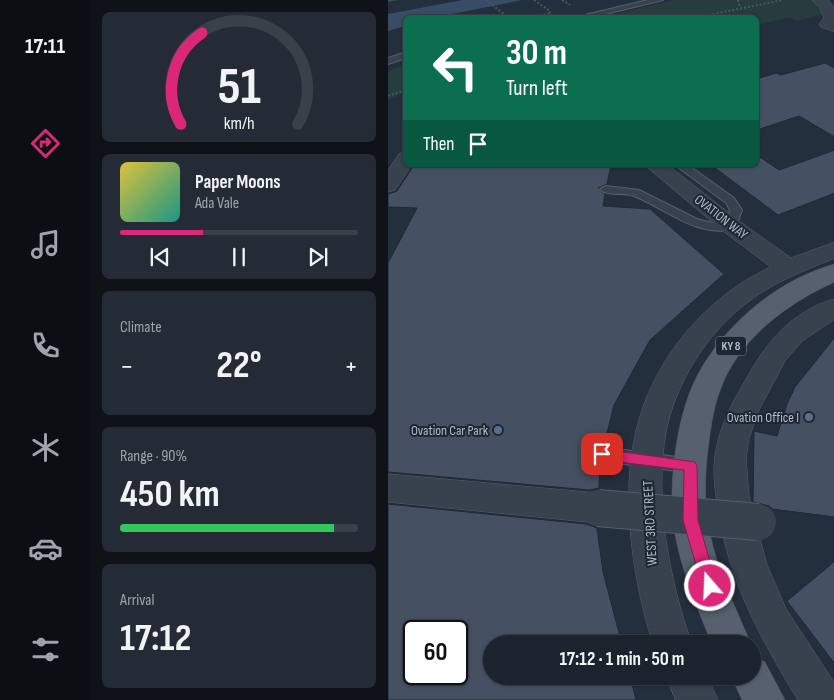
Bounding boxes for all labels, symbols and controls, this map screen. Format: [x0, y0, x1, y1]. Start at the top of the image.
text: 30 m [506, 32, 567, 75]
text: 17:11 [25, 33, 65, 60]
icon: left [423, 35, 488, 100]
text: 51 [217, 56, 261, 119]
text: Turn left [506, 75, 568, 102]
text: km/h [224, 113, 254, 134]
icon: directions [28, 126, 63, 161]
icon: arrive [464, 130, 492, 158]
text: Then [423, 133, 454, 156]
text: Paper Moons [195, 171, 281, 194]
street label: OVATION WAY [691, 191, 751, 243]
text: Ada Vale [195, 194, 239, 213]
icon: music [28, 227, 63, 262]
icon: previous [146, 243, 174, 271]
icon: pause [225, 243, 253, 271]
icon: next [304, 243, 332, 271]
text: Climate [120, 318, 162, 337]
icon: phone [28, 328, 63, 363]
road number: KY 8 [716, 336, 746, 356]
text: 22° [216, 343, 262, 388]
text: − [120, 350, 134, 383]
text: + [344, 350, 358, 383]
place label: Ovation Office I [727, 409, 799, 426]
marker: Ovation Office I [803, 411, 815, 423]
place label: Ovation Car Park [411, 422, 489, 439]
marker: Ovation Car Park [492, 424, 504, 436]
icon: climate [28, 430, 63, 465]
pin [581, 433, 623, 475]
icon: arrive [588, 440, 616, 468]
text: Range · 90% [120, 447, 187, 466]
text: 450 km [120, 472, 220, 517]
street label: WEST 3RD STREET [639, 480, 661, 566]
icon: car [28, 531, 63, 566]
position arrow [683, 559, 735, 611]
text: Arrival [120, 591, 154, 610]
text: 17:12 [120, 616, 192, 661]
speed limit sign: 60 [403, 620, 468, 685]
icon: filters [28, 632, 63, 667]
text: 17:12 · 1 min · 50 m [560, 648, 684, 671]

